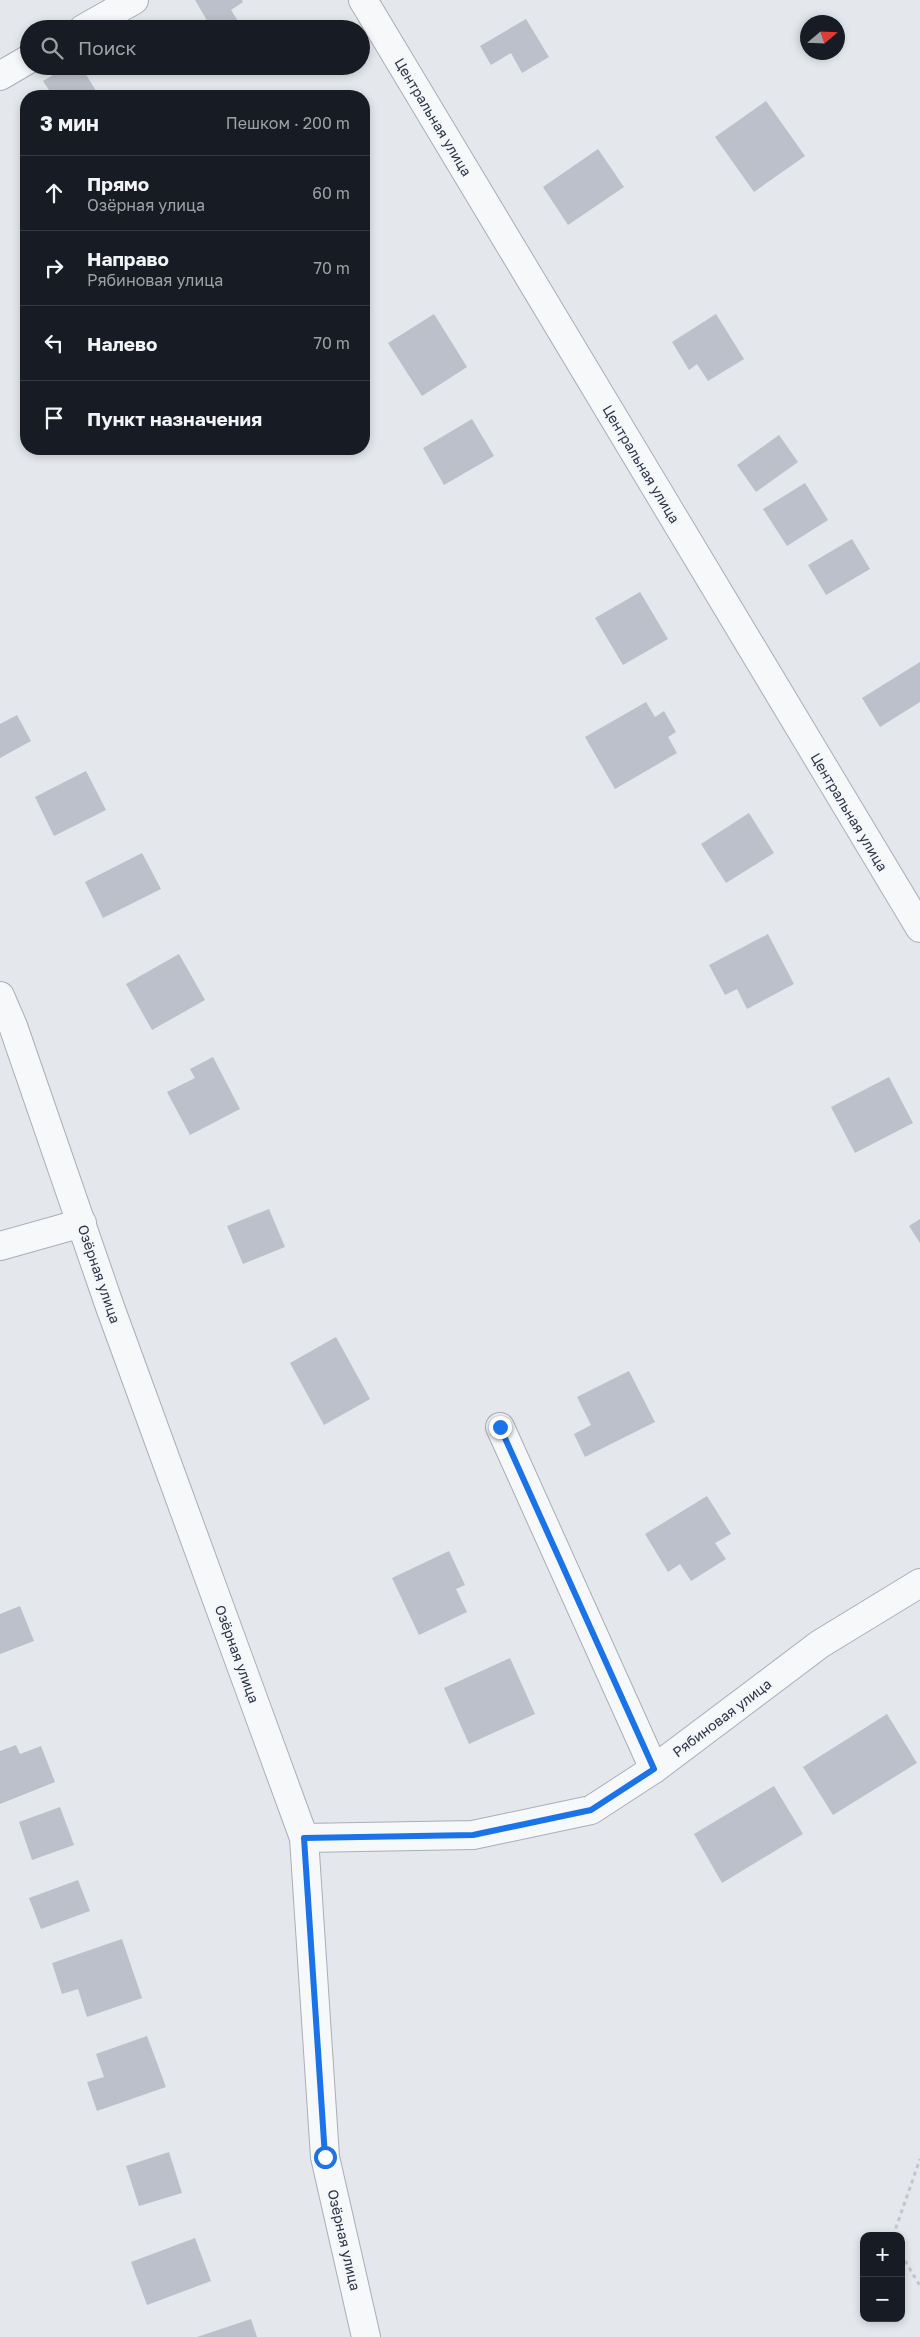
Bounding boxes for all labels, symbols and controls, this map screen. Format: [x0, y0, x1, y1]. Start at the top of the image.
north arrow [800, 15, 845, 60]
search box [20, 20, 370, 75]
icon: search [38, 34, 66, 62]
text: Поиск [78, 36, 137, 59]
street label: Центральная улица [391, 54, 476, 179]
text: 3 мин [40, 110, 99, 136]
text: Пешком · 200 m [226, 113, 350, 133]
text: Прямо [87, 172, 149, 195]
icon: ahead [40, 179, 68, 207]
text: 60 m [312, 183, 350, 203]
text: Озёрная улица [87, 195, 205, 215]
text: Направо [87, 247, 169, 270]
icon: right [40, 254, 68, 282]
text: 70 m [313, 258, 350, 278]
text: Рябиновая улица [87, 270, 223, 290]
icon: left [40, 329, 68, 357]
text: Налево [87, 332, 157, 355]
text: 70 m [313, 333, 350, 353]
street label: Центральная улица [599, 401, 684, 526]
icon: arrive [40, 404, 68, 432]
text: Пункт назначения [87, 407, 262, 430]
street label: Центральная улица [807, 749, 892, 874]
street label: Озёрная улица [75, 1222, 124, 1325]
route end [489, 1416, 512, 1439]
street label: Озёрная улица [212, 1602, 263, 1705]
street label: Рябиновая улица [669, 1675, 774, 1760]
route start [314, 2146, 337, 2169]
street label: Озёрная улица [325, 2188, 364, 2292]
map controls [860, 2232, 905, 2322]
button: + [860, 2232, 905, 2277]
button: − [860, 2277, 905, 2322]

